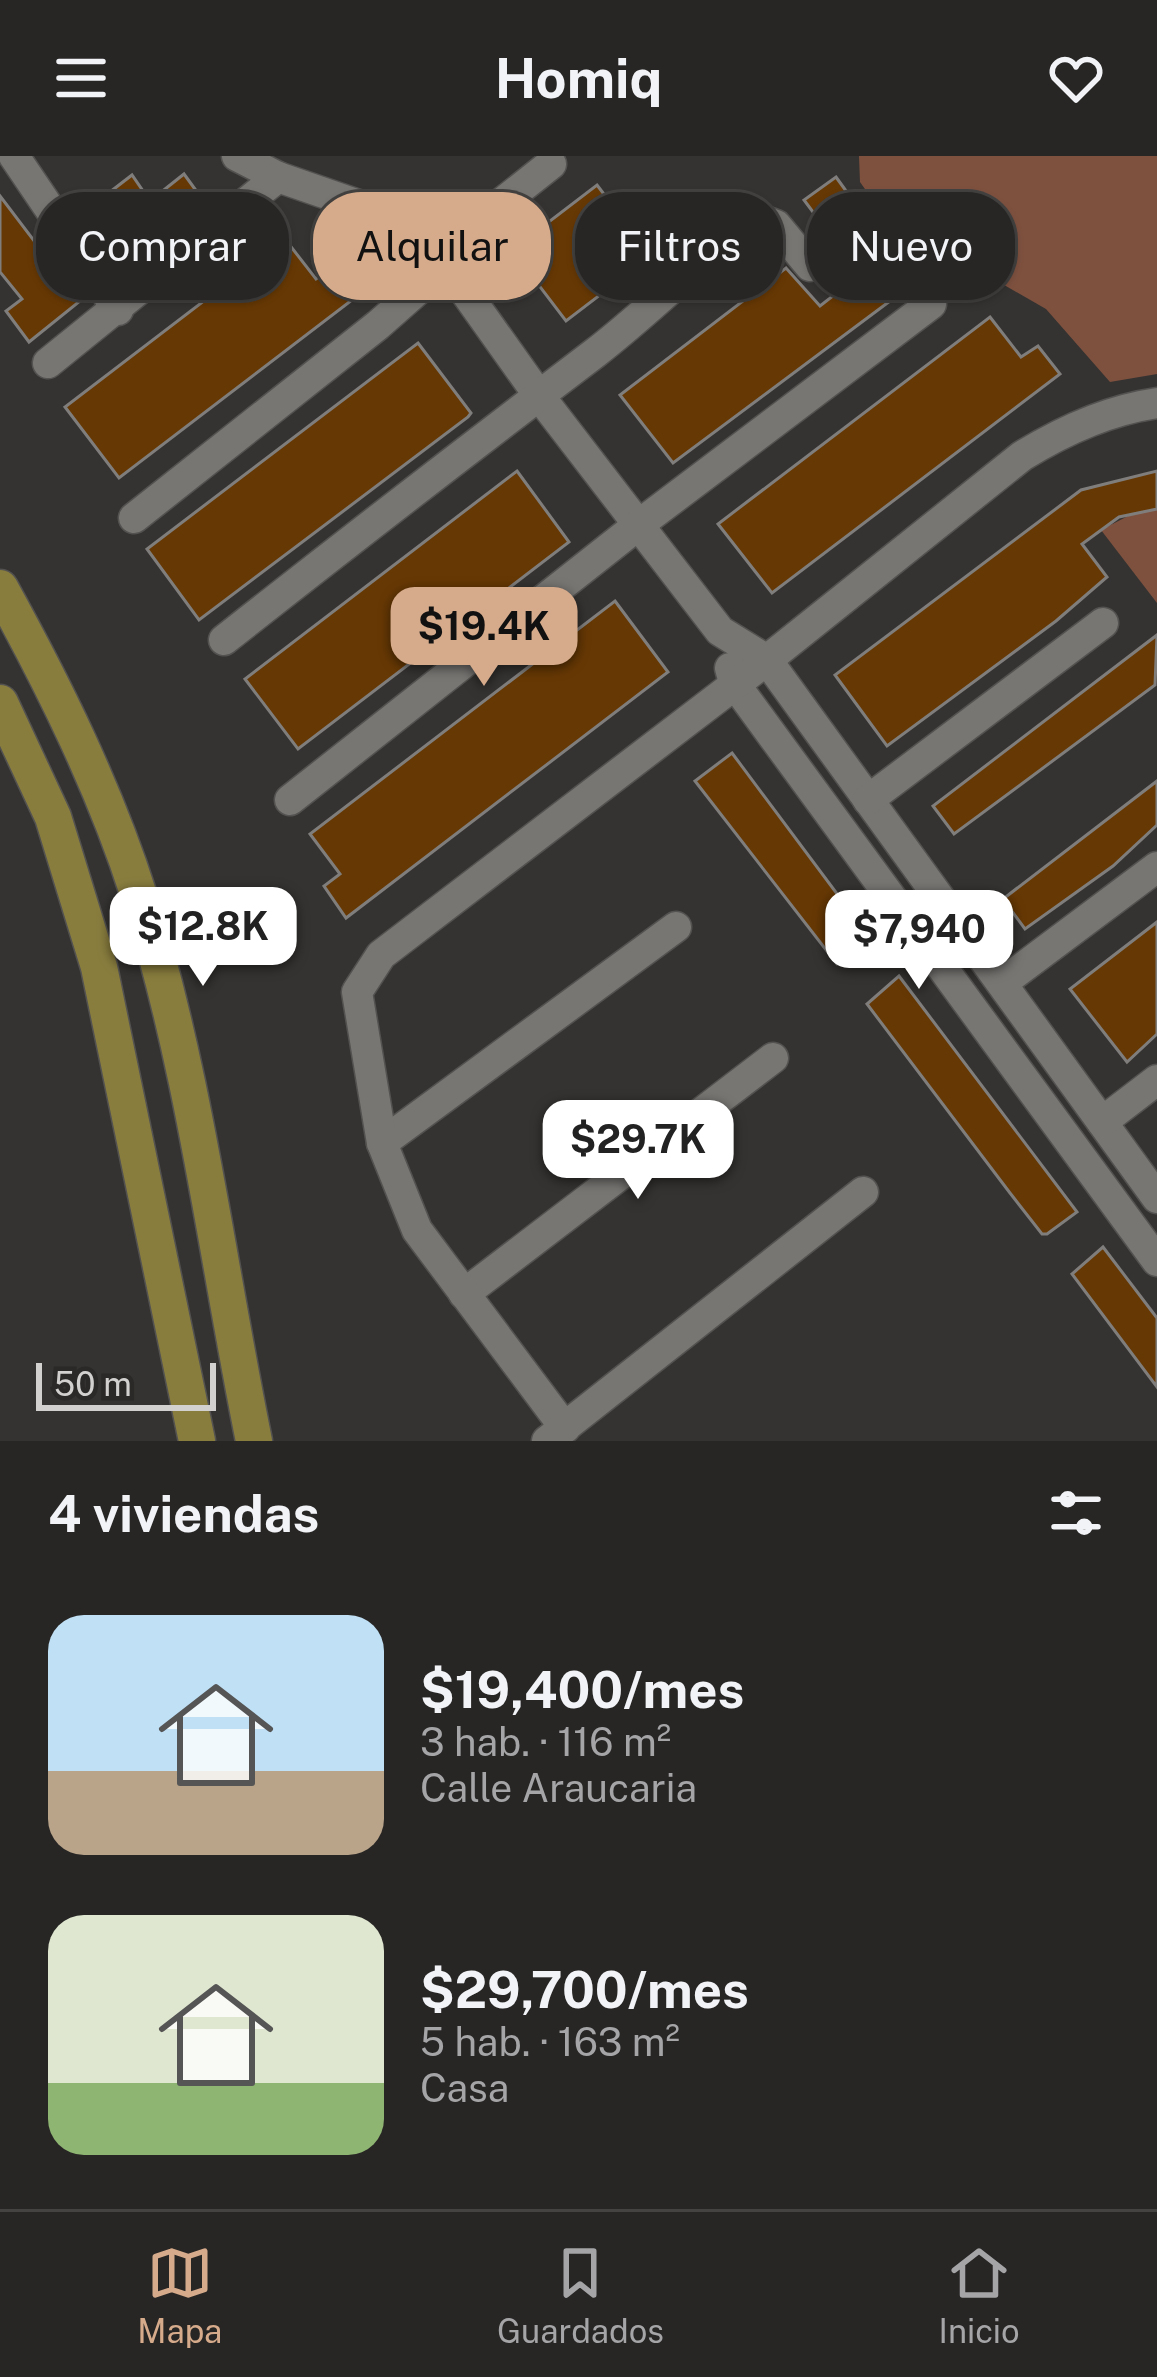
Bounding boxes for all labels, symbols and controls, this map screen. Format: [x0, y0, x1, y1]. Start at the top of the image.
icon: menu [48, 45, 114, 111]
icon: heart [1043, 45, 1109, 111]
text: Homiq [495, 47, 662, 110]
chip: Comprar [36, 192, 289, 300]
chip: Alquilar [313, 192, 551, 300]
chip: Filtros [575, 192, 783, 300]
chip: Nuevo [807, 192, 1015, 300]
pin: $19.4K [386, 587, 582, 689]
text: $19.4K [418, 603, 550, 649]
pin: $12.8K [105, 887, 301, 989]
pin: $7,940 [821, 890, 1017, 992]
text: $12.8K [137, 903, 269, 949]
text: $7,940 [852, 906, 986, 952]
pin: $29.7K [540, 1100, 736, 1202]
text: $29.7K [570, 1116, 706, 1162]
scale bar [36, 1357, 216, 1410]
text: 50 m [54, 1365, 132, 1403]
icon: filters [1043, 1480, 1109, 1546]
text: 4 viviendas [48, 1484, 319, 1543]
text: $19,400/mes [420, 1660, 744, 1719]
icon: home [144, 1663, 288, 1807]
text: 3 hab. · 116 m² [420, 1719, 671, 1765]
text: Calle Araucaria [420, 1765, 697, 1811]
text: $29,700/mes [420, 1960, 749, 2019]
icon: home [144, 1963, 288, 2107]
text: 5 hab. · 163 m² [420, 2019, 680, 2065]
text: Casa [420, 2065, 509, 2111]
tab: Mapa [137, 2240, 222, 2350]
tab: Guardados [497, 2240, 664, 2350]
tab: Inicio [939, 2240, 1020, 2350]

